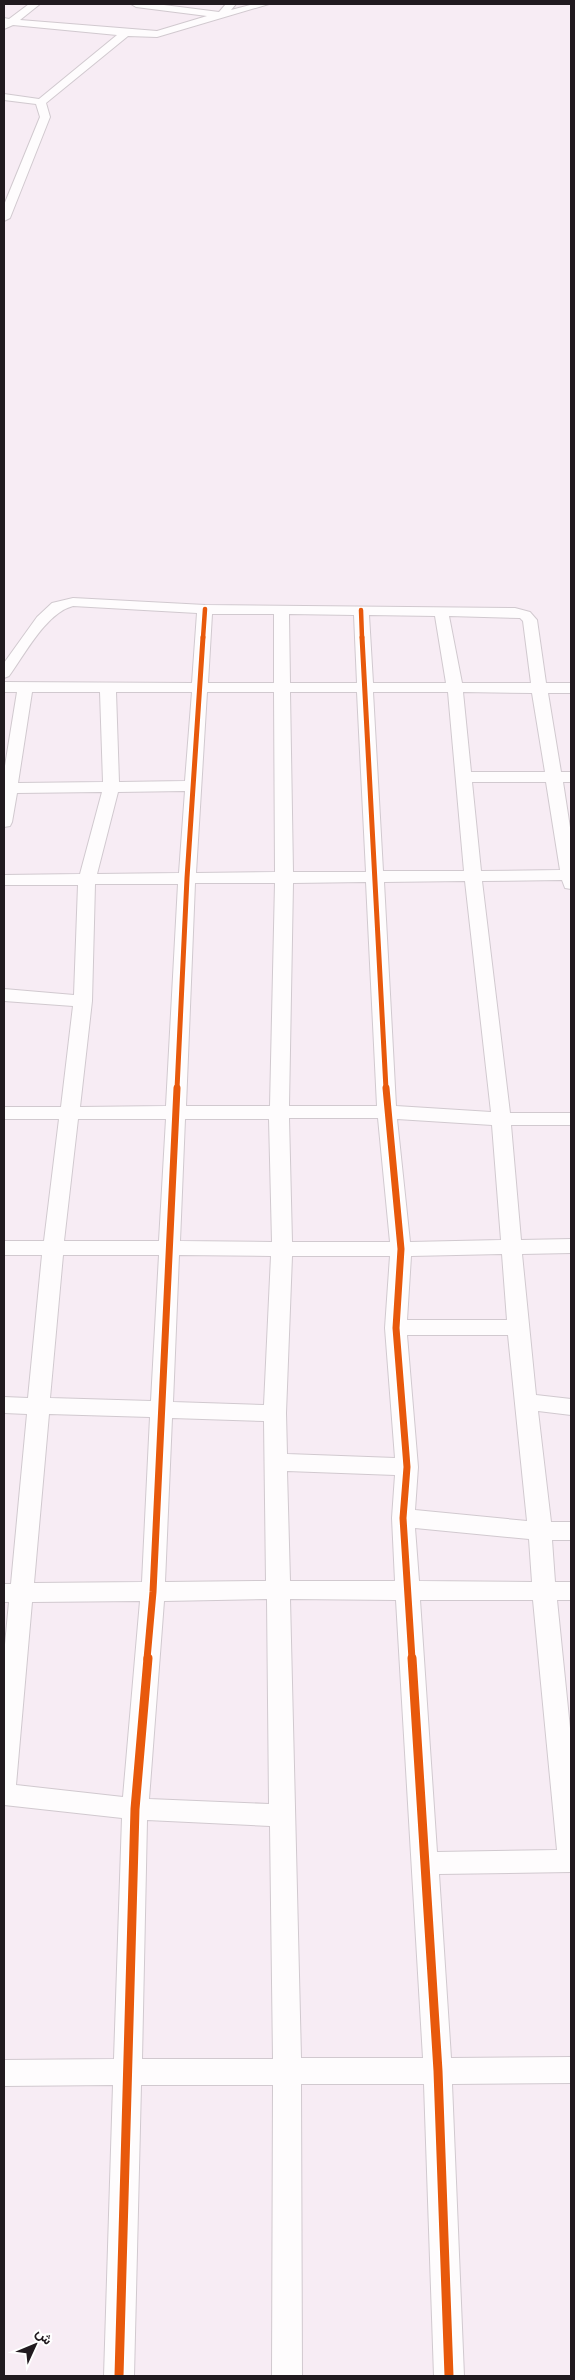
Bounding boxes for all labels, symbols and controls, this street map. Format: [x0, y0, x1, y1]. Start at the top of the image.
north arrow [10, 2320, 60, 2370]
text: ش [32, 2324, 57, 2348]

